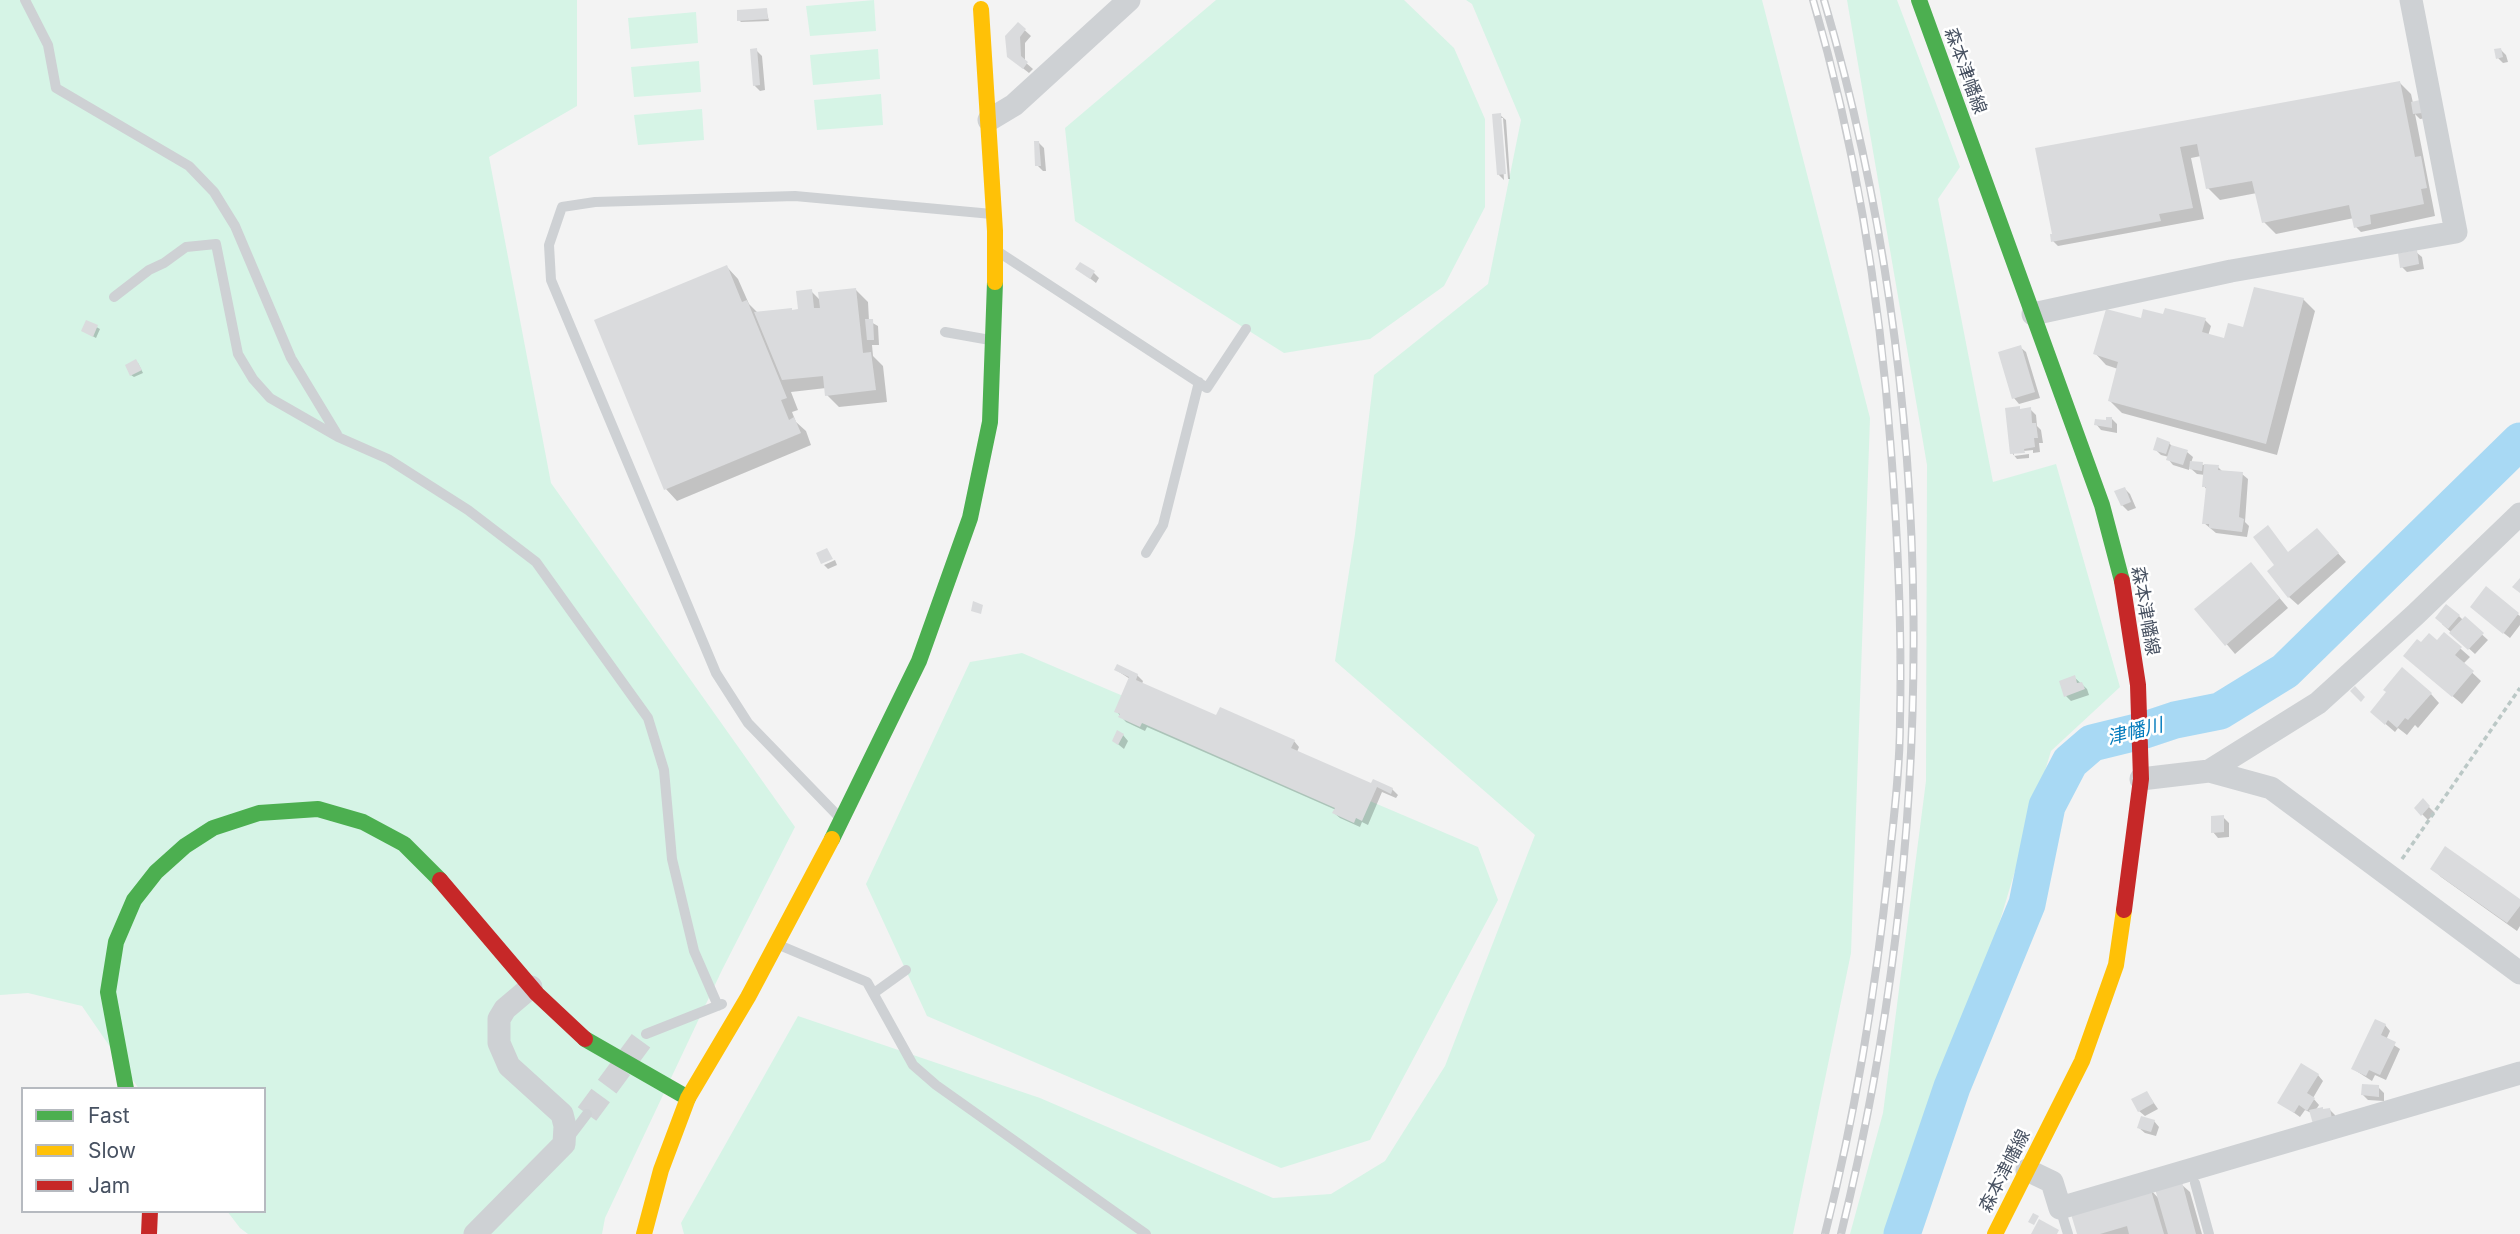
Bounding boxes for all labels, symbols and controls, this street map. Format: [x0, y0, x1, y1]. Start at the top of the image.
street label: 森本津幡線 [1939, 25, 1991, 117]
street label: 森本津幡線 [2127, 565, 2163, 657]
water label: 津幡川 [2105, 714, 2165, 750]
legend [21, 1087, 266, 1213]
text: Fast [88, 1103, 130, 1128]
street label: 森本津幡線 [1975, 1126, 2035, 1216]
text: Slow [88, 1138, 136, 1163]
text: Jam [88, 1173, 130, 1198]

